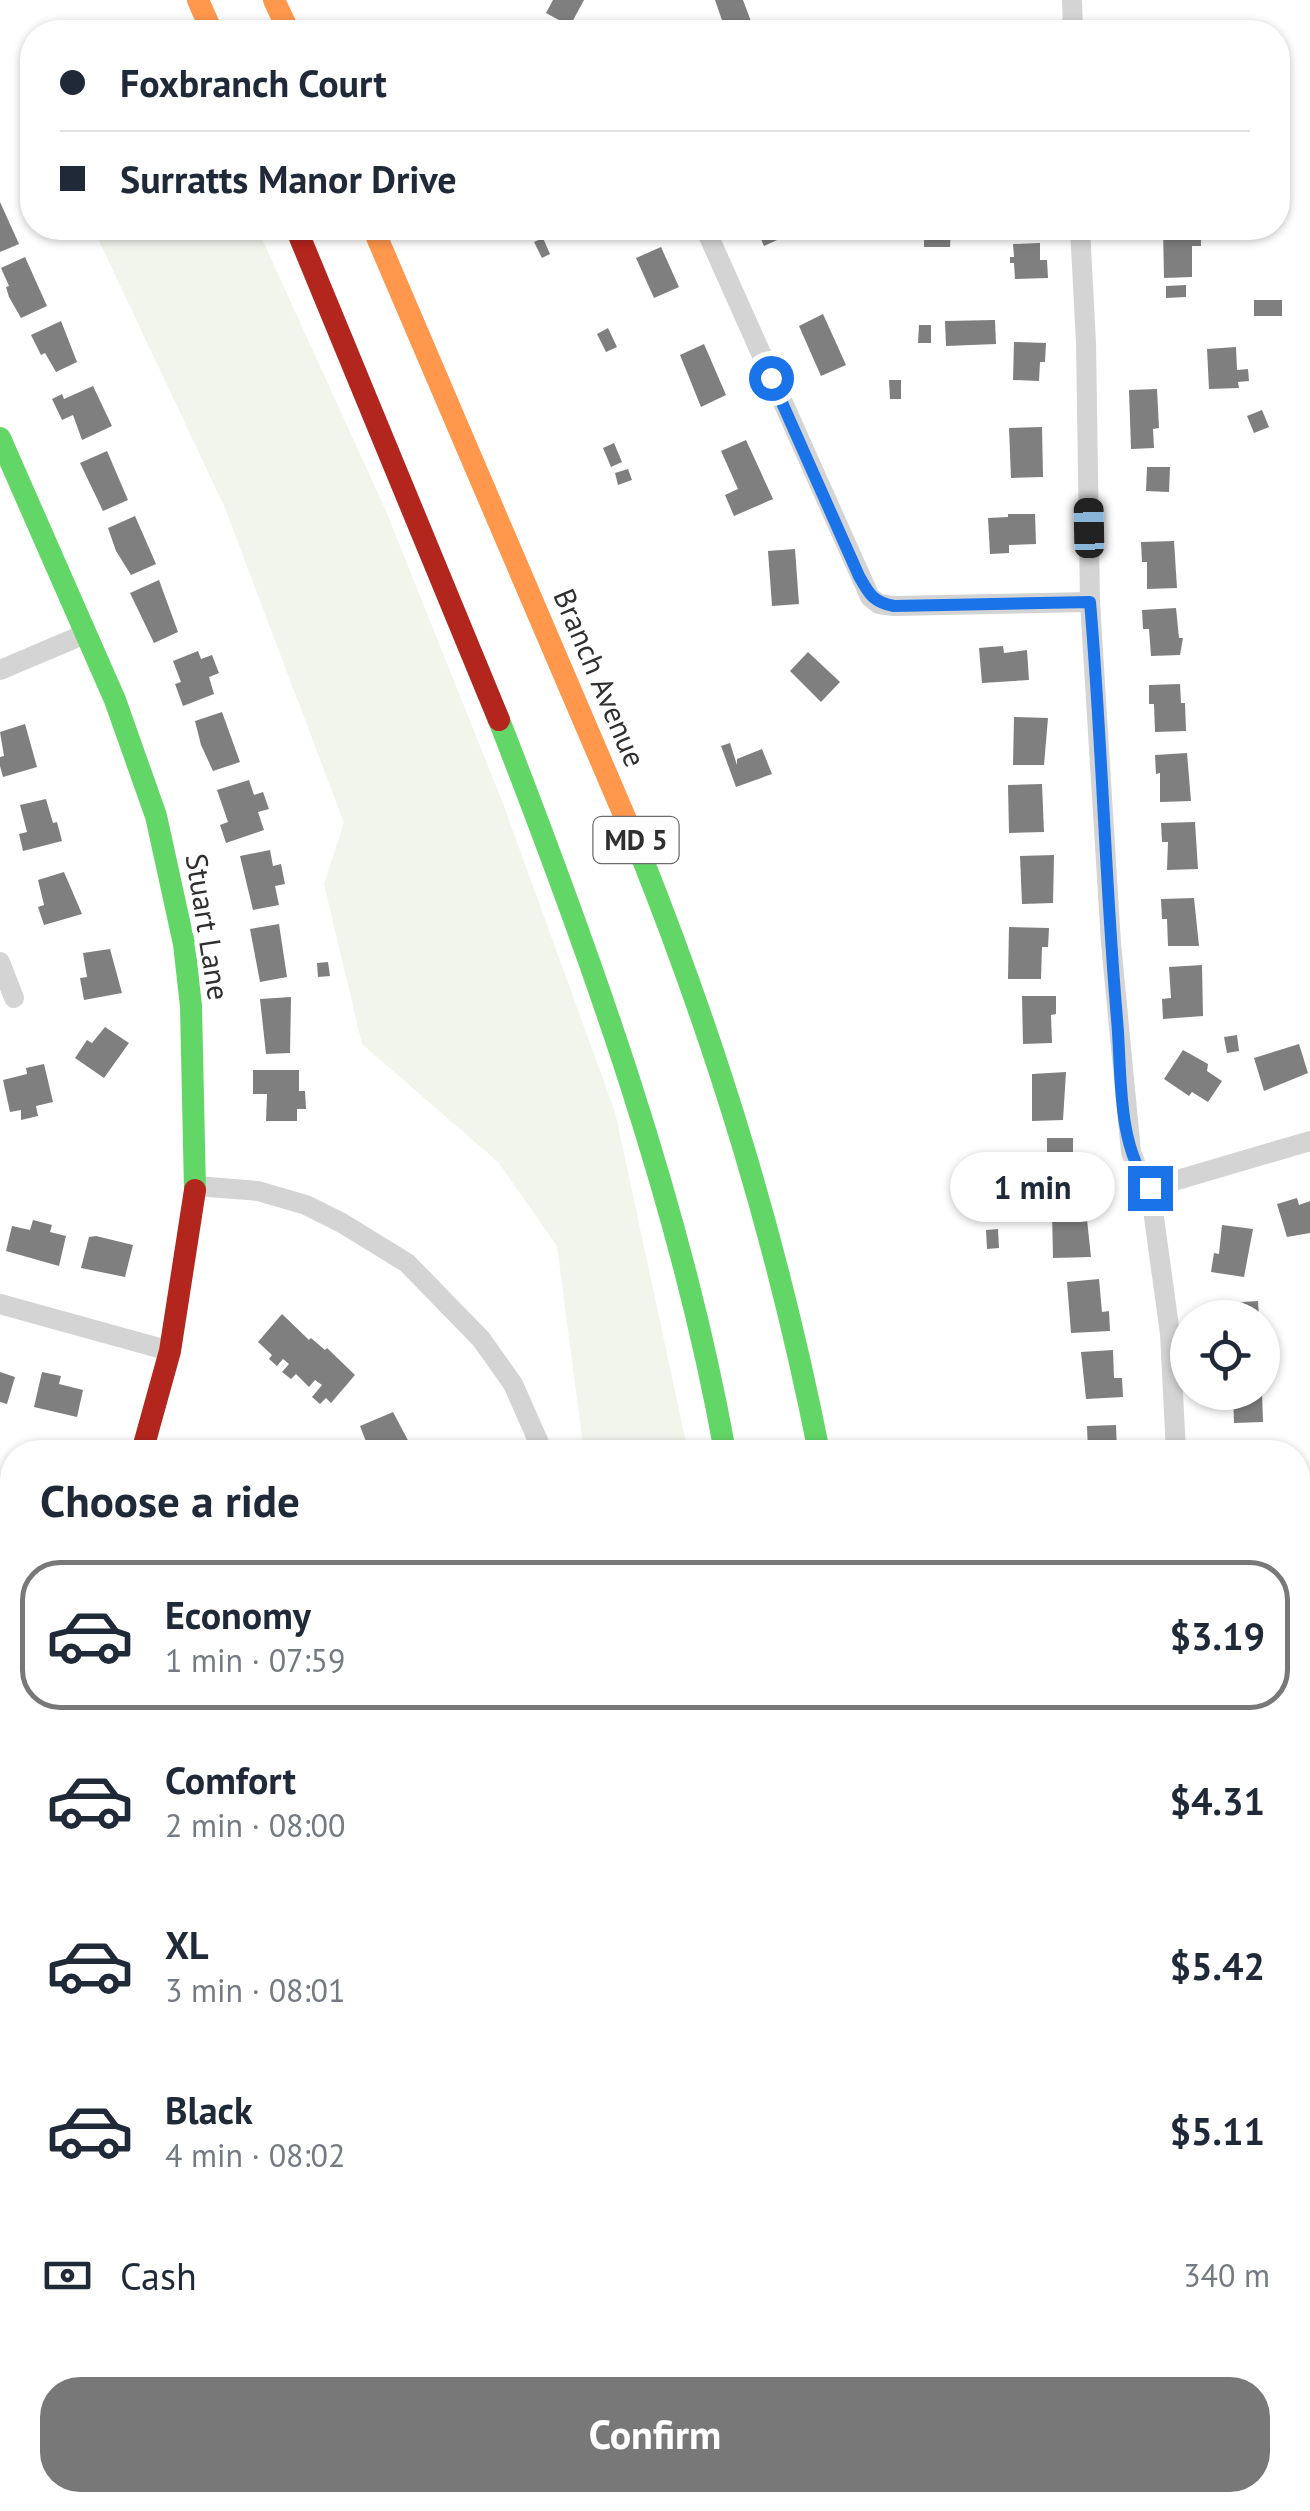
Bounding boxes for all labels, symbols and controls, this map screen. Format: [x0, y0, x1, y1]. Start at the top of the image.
text: Foxbranch Court [120, 58, 387, 107]
text: Surratts Manor Drive [120, 154, 457, 203]
route start [749, 356, 794, 401]
car [1073, 498, 1105, 558]
street label: Branch Avenue [545, 582, 655, 772]
road number: MD 5 [594, 817, 678, 863]
street label: Stuart Lane [178, 851, 239, 1003]
callout: 1 min [950, 1153, 1115, 1223]
text: 1 min [993, 1166, 1072, 1208]
route end [1128, 1166, 1173, 1211]
map controls [1170, 1300, 1280, 1410]
button: locate [1170, 1300, 1280, 1410]
text: Choose a ride [40, 1471, 300, 1529]
icon: car [45, 1590, 135, 1680]
text: Economy [165, 1590, 311, 1639]
text: $3.19 [1169, 1611, 1265, 1660]
text: 1 min · 07:59 [165, 1639, 345, 1681]
icon: car [45, 1755, 135, 1845]
text: Comfort [165, 1755, 296, 1804]
text: $4.31 [1169, 1776, 1265, 1825]
text: 2 min · 08:00 [165, 1804, 345, 1846]
icon: car [45, 1920, 135, 2010]
text: XL [165, 1920, 209, 1969]
text: $5.42 [1169, 1941, 1265, 1990]
text: 3 min · 08:01 [165, 1969, 345, 2011]
icon: car [45, 2085, 135, 2175]
text: Black [165, 2085, 253, 2134]
text: $5.11 [1169, 2106, 1265, 2155]
text: 4 min · 08:02 [165, 2134, 345, 2176]
icon: cash [40, 2248, 95, 2303]
text: Cash [120, 2251, 197, 2300]
text: 340 m [1183, 2254, 1270, 2296]
button: Confirm [40, 2377, 1270, 2492]

